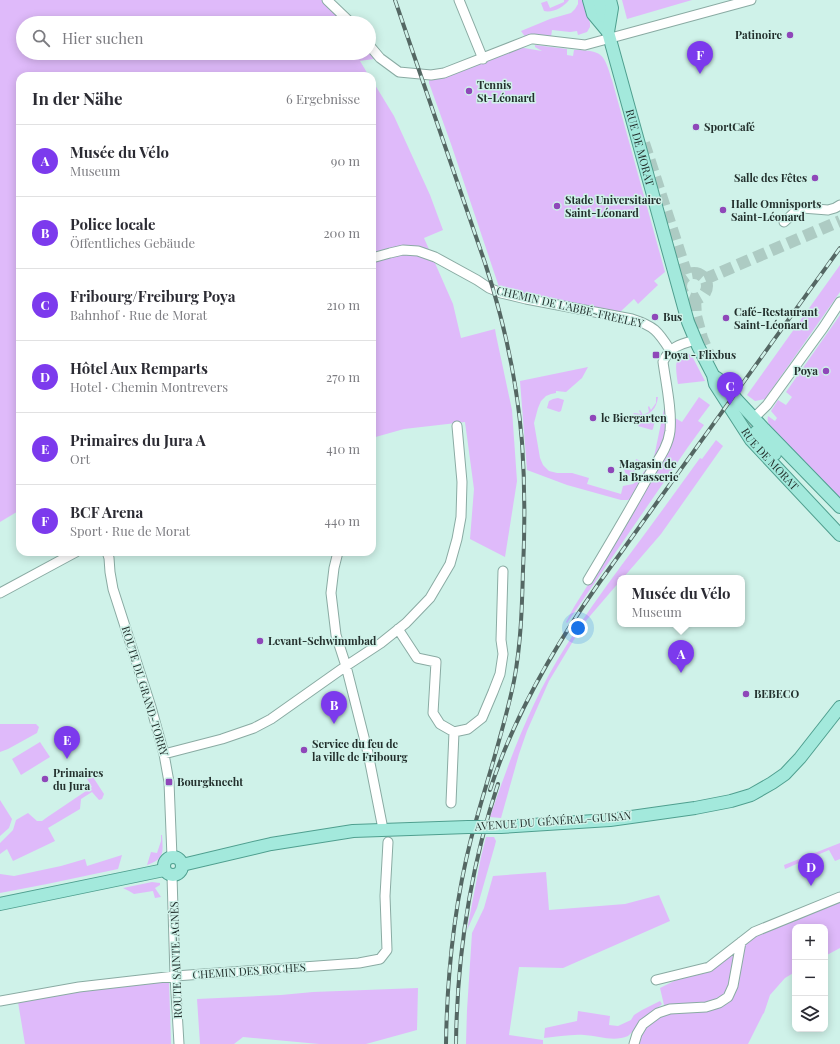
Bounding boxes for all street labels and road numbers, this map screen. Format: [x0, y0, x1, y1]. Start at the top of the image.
street label: RUE DE MORAT [623, 107, 658, 188]
street label: CHEMIN DE L'ABBÉ-FREELEY [495, 282, 646, 331]
street label: RUE DE MORAT [738, 425, 802, 493]
street label: ROUTE DU GRAND-TORRY [119, 624, 173, 758]
street label: AVENUE DU GÉNÉRAL-GUISAN [473, 808, 632, 834]
street label: ROUTE SAINTE-AGNÈS [166, 901, 185, 1019]
street label: CHEMIN DES ROCHES [192, 959, 306, 982]

